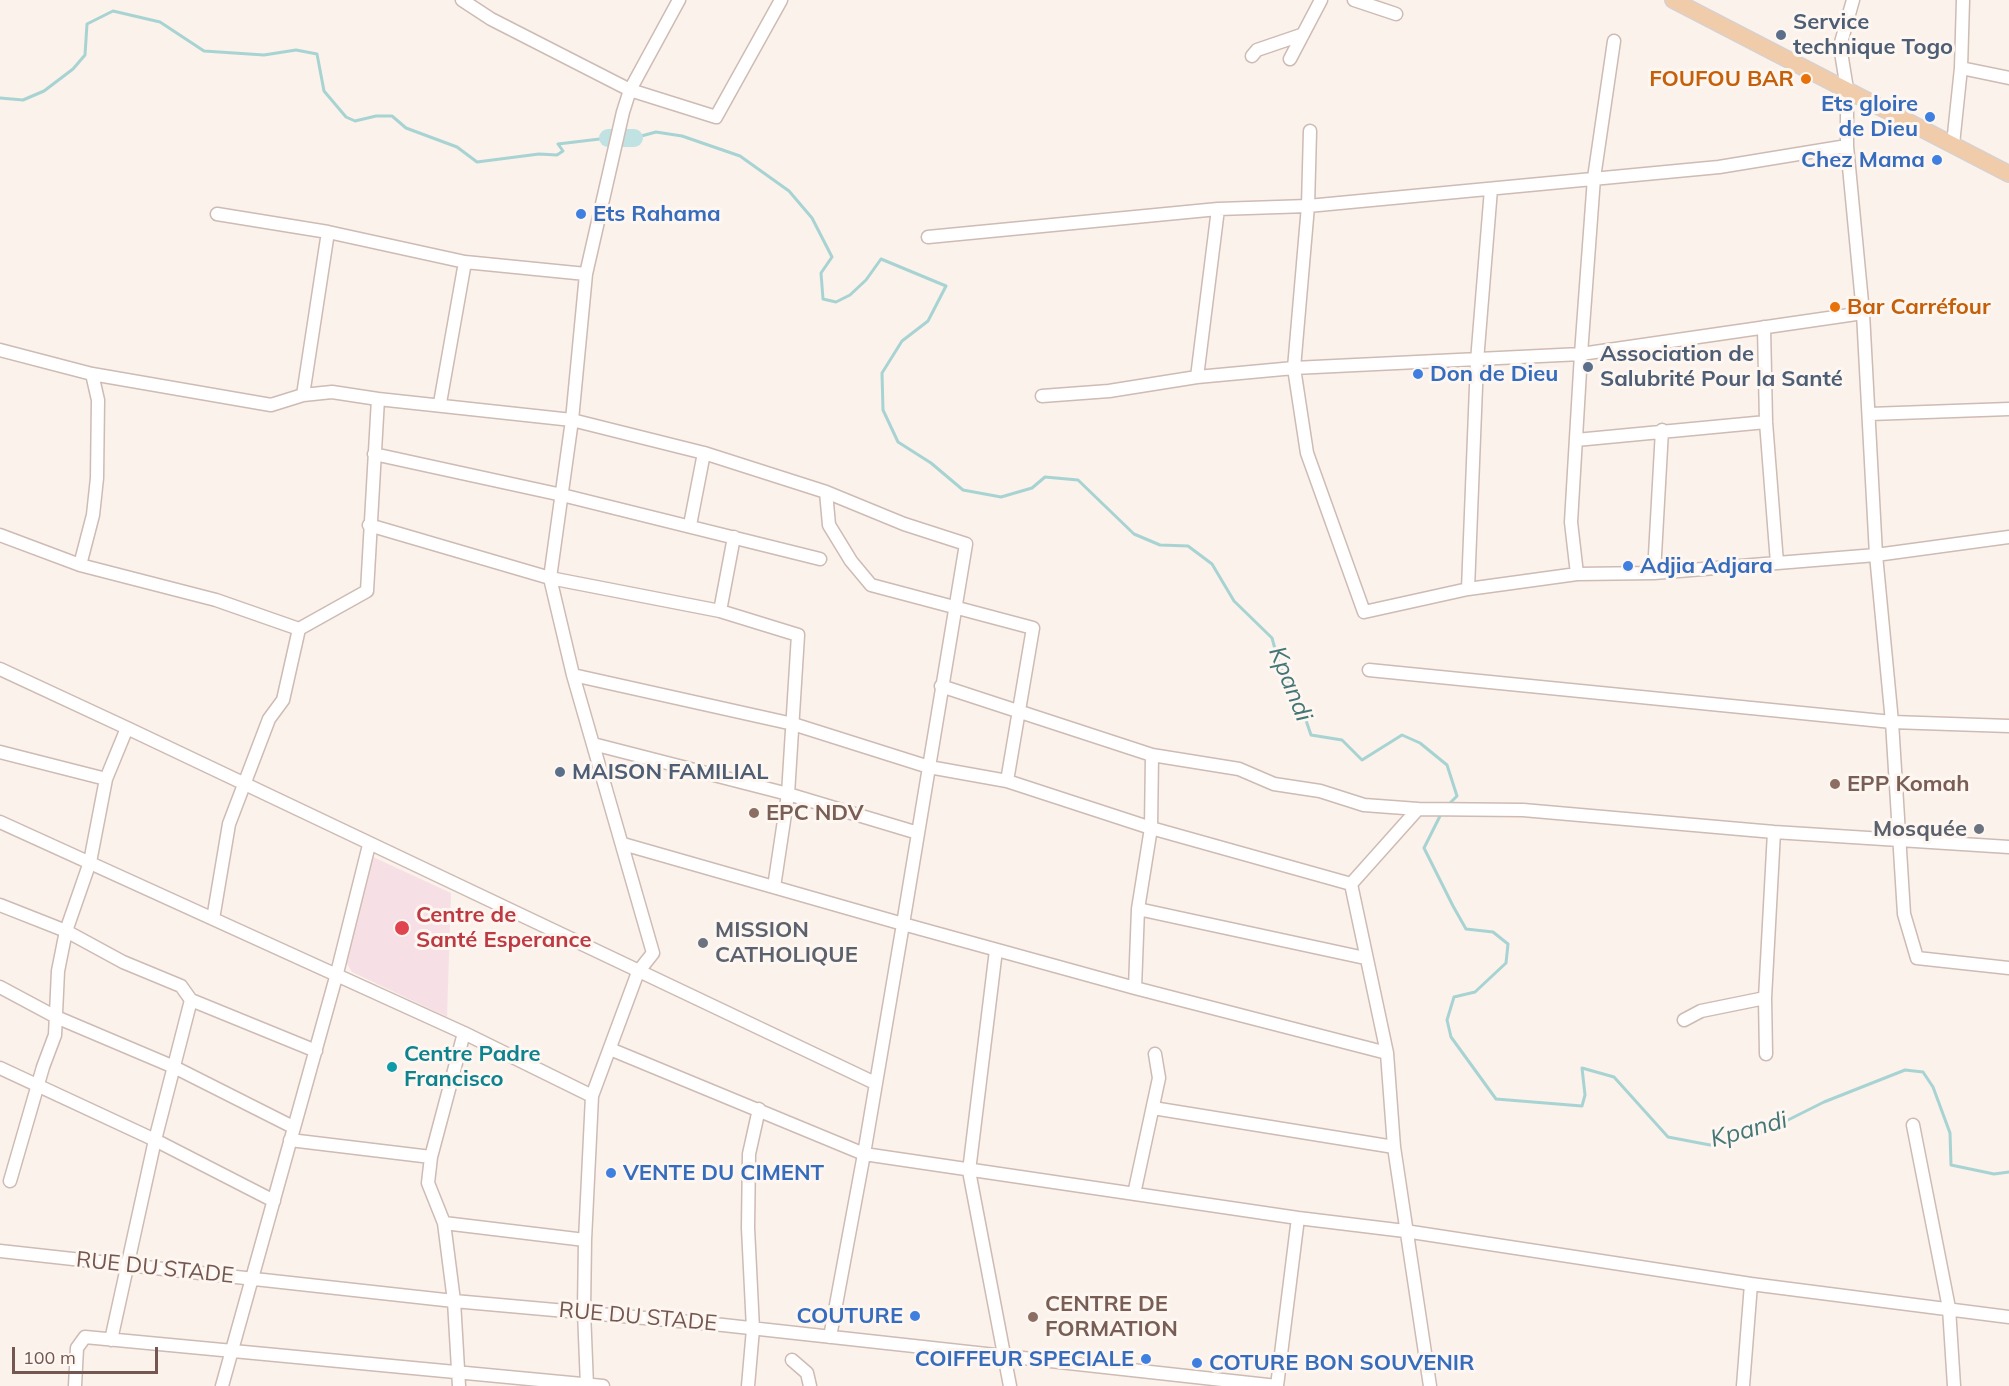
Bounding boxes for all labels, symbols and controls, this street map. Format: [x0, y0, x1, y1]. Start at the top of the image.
place label: Service technique Togo [1793, 9, 1953, 60]
marker: Service technique Togo [1774, 28, 1788, 42]
place label: FOUFOU BAR [1649, 66, 1794, 92]
marker: FOUFOU BAR [1799, 72, 1813, 86]
place label: Ets gloire de Dieu [1821, 91, 1918, 142]
marker: Ets gloire de Dieu [1923, 110, 1937, 124]
place label: Chez Mama [1801, 147, 1925, 173]
marker: Chez Mama [1930, 153, 1944, 167]
place label: Ets Rahama [593, 201, 721, 227]
marker: Ets Rahama [574, 207, 588, 221]
place label: Bar Carréfour [1847, 294, 1991, 320]
marker: Bar Carréfour [1828, 300, 1842, 314]
place label: Association de Salubrité Pour la Santé [1600, 341, 1843, 392]
marker: Association de Salubrité Pour la Santé [1581, 360, 1595, 374]
place label: Don de Dieu [1430, 361, 1558, 387]
marker: Don de Dieu [1411, 367, 1425, 381]
place label: Adjia Adjara [1640, 553, 1773, 579]
marker: Adjia Adjara [1621, 559, 1635, 573]
water label: Kpandi [1262, 642, 1318, 726]
place label: MAISON FAMILIAL [572, 759, 769, 785]
marker: MAISON FAMILIAL [553, 765, 567, 779]
place label: EPP Komah [1847, 771, 1969, 797]
marker: EPP Komah [1828, 777, 1842, 791]
place label: EPC NDV [766, 800, 864, 826]
marker: EPC NDV [747, 806, 761, 820]
place label: Mosquée [1873, 816, 1967, 842]
marker: Mosquée [1972, 822, 1986, 836]
place label: Centre de Santé Esperance [416, 902, 591, 954]
place label: MISSION CATHOLIQUE [715, 917, 858, 968]
marker: Centre de Santé Esperance [393, 919, 411, 937]
marker: MISSION CATHOLIQUE [696, 936, 710, 950]
place label: Centre Padre Francisco [404, 1041, 540, 1092]
marker: Centre Padre Francisco [385, 1060, 399, 1074]
water label: Kpandi [1708, 1106, 1790, 1154]
place label: VENTE DU CIMENT [623, 1160, 824, 1186]
marker: VENTE DU CIMENT [604, 1166, 618, 1180]
street label: RUE DU STADE [75, 1247, 235, 1289]
place label: CENTRE DE FORMATION [1045, 1291, 1178, 1342]
street label: RUE DU STADE [558, 1297, 718, 1337]
place label: COUTURE [796, 1303, 903, 1329]
marker: COUTURE [908, 1309, 922, 1323]
marker: CENTRE DE FORMATION [1026, 1310, 1040, 1324]
scale bar [15, 1335, 160, 1373]
text: 100 m [23, 1346, 76, 1369]
place label: COIFFEUR SPECIALE [915, 1346, 1134, 1372]
place label: COTURE BON SOUVENIR [1209, 1350, 1475, 1376]
marker: COIFFEUR SPECIALE [1139, 1352, 1153, 1366]
marker: COTURE BON SOUVENIR [1190, 1356, 1204, 1370]

